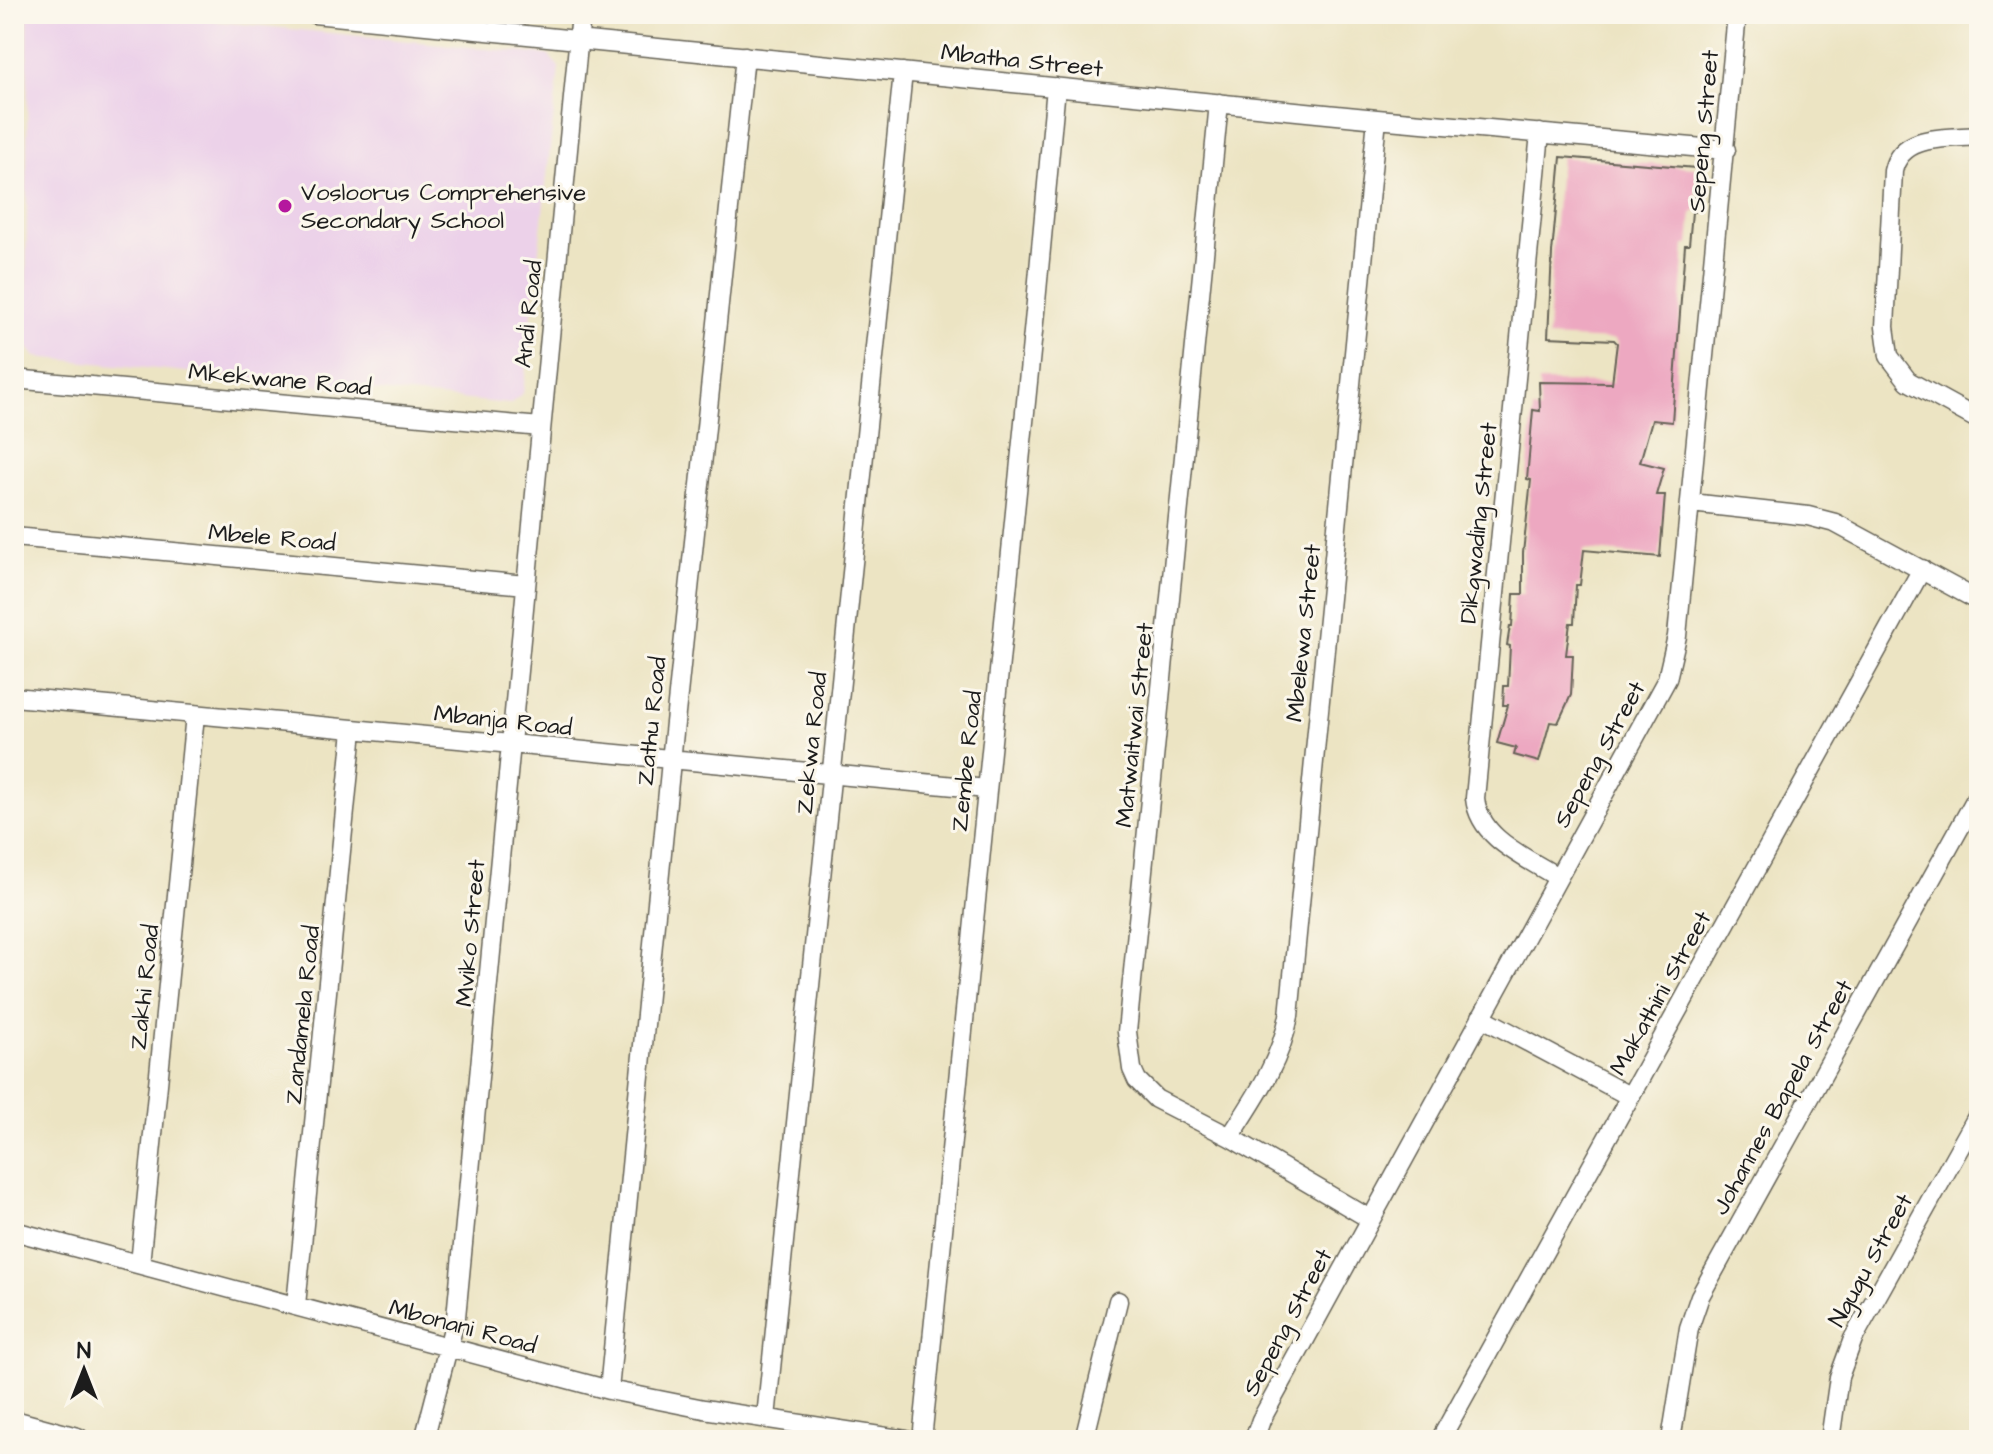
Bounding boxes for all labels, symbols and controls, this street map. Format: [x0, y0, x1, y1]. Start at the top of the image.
street label: Mbatha Street [939, 36, 1105, 86]
street label: Sepeng Street [1680, 48, 1729, 214]
place label: Vosloorus Comprehensive Secondary School [301, 176, 586, 239]
marker: Vosloorus Comprehensive Secondary School [276, 197, 294, 215]
street label: Andi Road [506, 259, 552, 370]
street label: Mkekwane Road [187, 355, 373, 405]
street label: Dikgwading Street [1452, 421, 1507, 625]
street label: Mbele Road [207, 515, 337, 561]
street label: Mbelewa Street [1278, 542, 1330, 724]
street label: Matwaitwai Street [1107, 621, 1163, 829]
street label: Zathu Road [628, 655, 676, 787]
street label: Zekwa Road [788, 670, 836, 816]
street label: Sepeng Street [1546, 675, 1655, 834]
street label: Zembe Road [943, 689, 991, 833]
street label: Mbanja Road [432, 697, 574, 745]
street label: Mviko Street [448, 858, 494, 1008]
street label: Makathini Street [1602, 905, 1720, 1082]
street label: Zakhi Road [122, 923, 168, 1052]
street label: Zandamela Road [277, 924, 329, 1106]
street label: Johannes Bapela Street [1704, 973, 1862, 1221]
street label: Ngugu Street [1820, 1187, 1923, 1334]
street label: Sepeng Street [1235, 1242, 1342, 1403]
street label: Mbonani Road [385, 1291, 540, 1363]
north arrow [44, 1330, 124, 1410]
text: N [77, 1336, 91, 1367]

